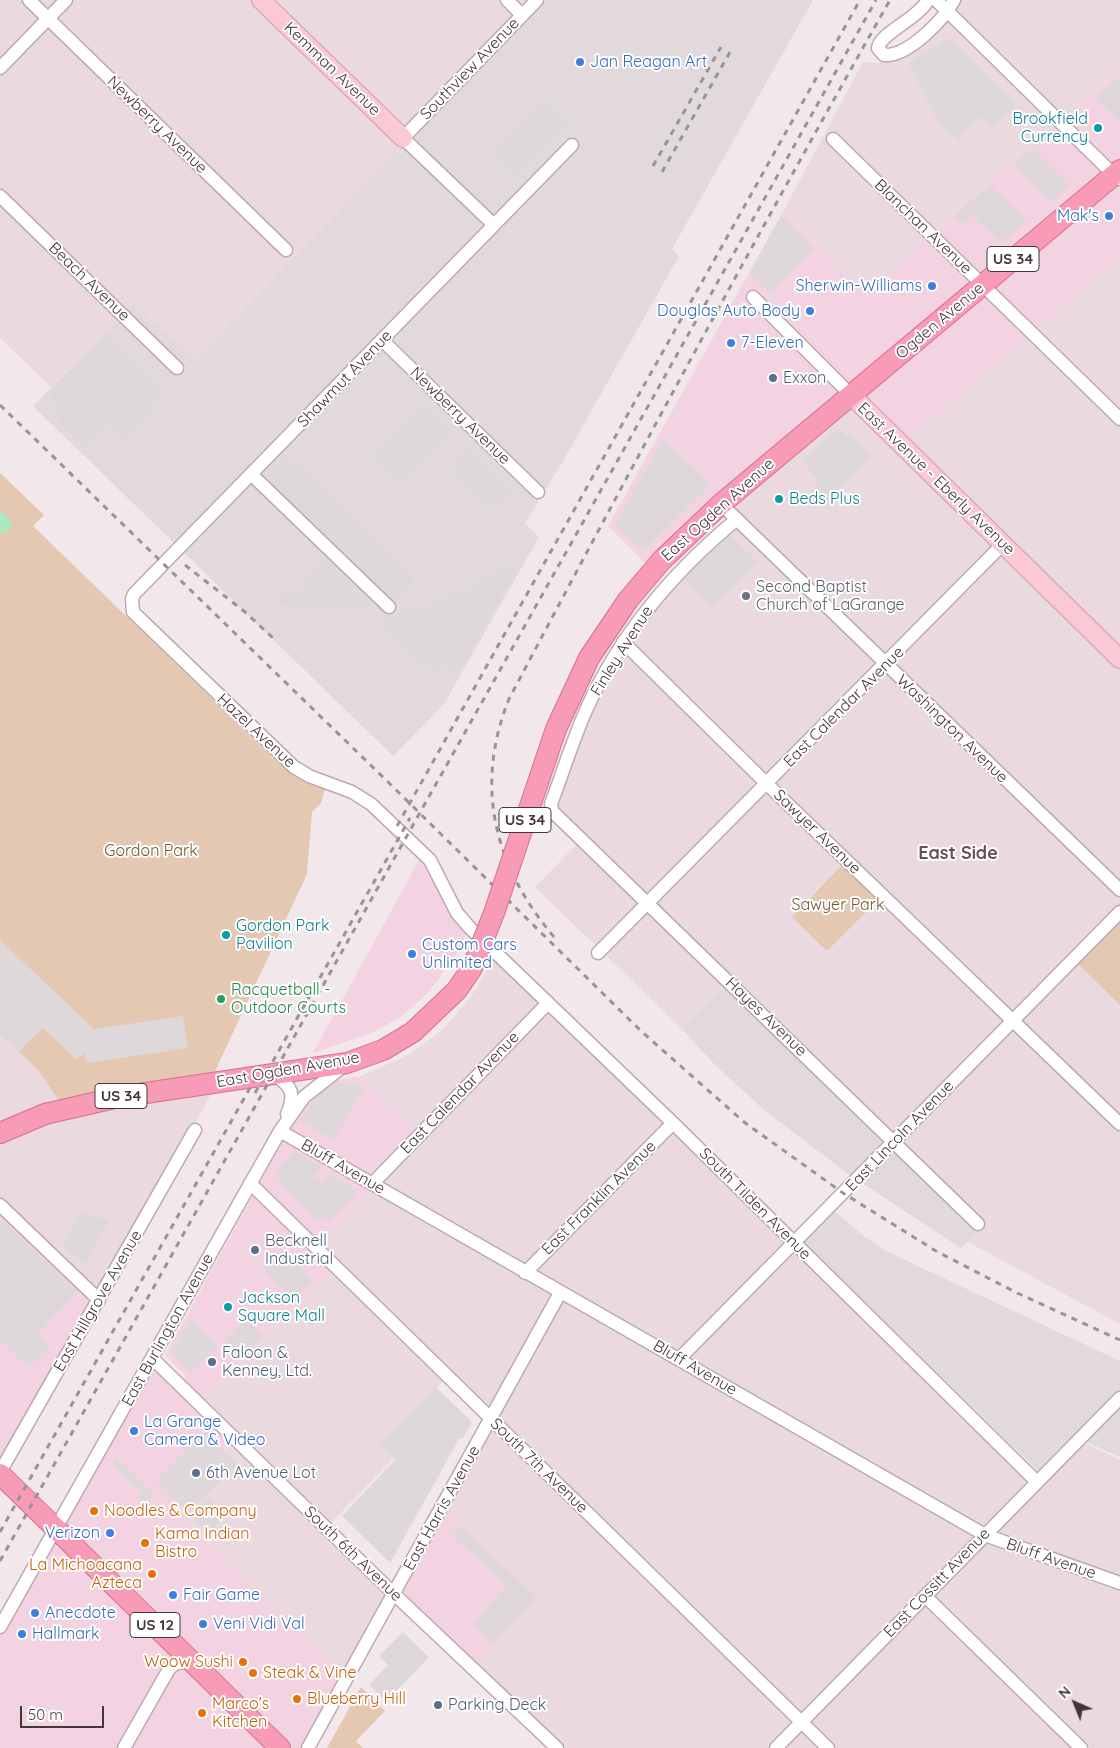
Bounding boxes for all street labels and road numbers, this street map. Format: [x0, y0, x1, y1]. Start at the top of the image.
street label: Southview Avenue [416, 14, 524, 124]
street label: Kemman Avenue [280, 18, 384, 120]
street label: Newberry Avenue [103, 72, 211, 178]
street label: Blanchan Avenue [870, 175, 976, 279]
street label: Beach Avenue [44, 238, 134, 326]
road number: US 34 [987, 246, 1039, 272]
street label: Ogden Avenue [892, 279, 988, 363]
street label: Shawmut Avenue [294, 326, 396, 432]
street label: Newberry Avenue [406, 363, 514, 469]
street label: East Avenue - Eberly Avenue [853, 399, 1019, 559]
street label: East Ogden Avenue [658, 454, 778, 566]
street label: Finley Avenue [587, 602, 657, 700]
street label: East Calendar Avenue [780, 643, 908, 771]
street label: Washington Avenue [892, 671, 1012, 787]
street label: Hazel Avenue [213, 690, 299, 772]
street label: Sawyer Avenue [769, 786, 865, 878]
road number: US 34 [499, 808, 551, 832]
street label: Hayes Avenue [721, 973, 811, 1061]
street label: East Calendar Avenue [397, 1028, 523, 1158]
street label: East Ogden Avenue [215, 1048, 361, 1092]
street label: East Lincoln Avenue [842, 1076, 958, 1196]
road number: US 34 [95, 1084, 147, 1108]
street label: Bluff Avenue [298, 1135, 388, 1199]
street label: East Franklin Avenue [538, 1137, 660, 1259]
street label: South Tilden Avenue [695, 1144, 815, 1264]
street label: East Hillgrove Avenue [50, 1227, 146, 1375]
street label: East Burlington Avenue [118, 1250, 218, 1410]
street label: Bluff Avenue [650, 1336, 740, 1400]
street label: South 7th Avenue [486, 1414, 592, 1518]
street label: East Harris Avenue [400, 1442, 484, 1574]
street label: South 6th Avenue [300, 1502, 406, 1606]
street label: East Cossitt Avenue [880, 1524, 994, 1642]
street label: Bluff Avenue [1004, 1535, 1098, 1583]
road number: US 12 [130, 1612, 180, 1638]

